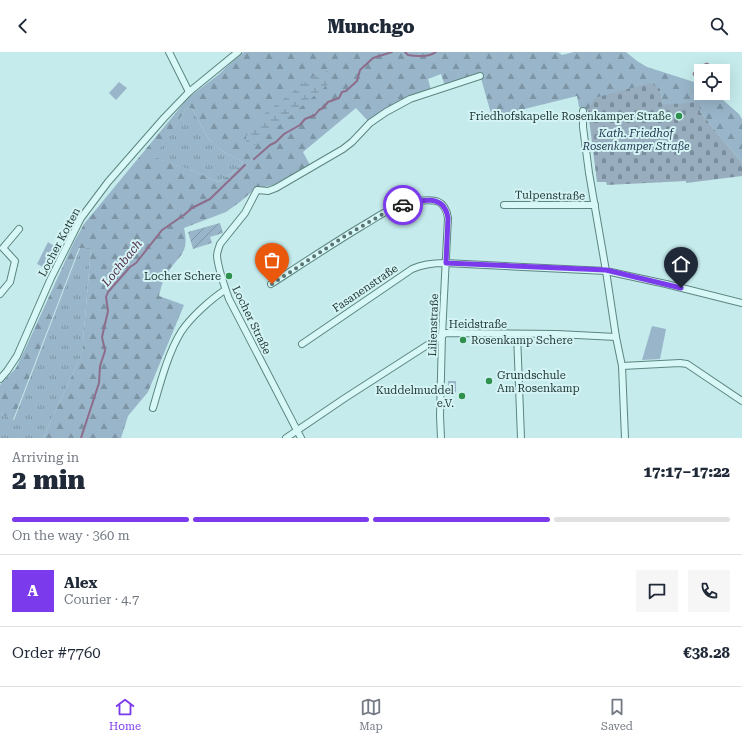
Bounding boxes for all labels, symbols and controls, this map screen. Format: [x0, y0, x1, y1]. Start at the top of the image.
icon: back [12, 15, 34, 37]
icon: search [708, 15, 730, 37]
text: Munchgo [327, 16, 415, 37]
map controls [694, 64, 730, 100]
button: locate [694, 64, 730, 100]
place label: Friedhofskapelle Rosenkamper Straße [469, 110, 671, 123]
marker: Friedhofskapelle Rosenkamper Straße [674, 111, 684, 121]
park label: Kath. Friedhof Rosenkamper Straße [581, 127, 690, 153]
courier [383, 185, 423, 225]
street label: Tulpenstraße [515, 188, 585, 203]
icon: car [392, 194, 414, 216]
street label: Locher Kotten [36, 206, 83, 279]
water label: Lochbach [98, 237, 145, 290]
pin [255, 243, 289, 284]
pin [664, 247, 698, 288]
icon: bag [261, 249, 283, 271]
icon: home [670, 253, 692, 275]
street label: Fasanenstraße [330, 262, 400, 315]
place label: Locher Schere [144, 270, 221, 283]
marker: Locher Schere [224, 271, 234, 281]
street label: Locher Straße [229, 284, 274, 357]
street label: Lilienstraße [426, 293, 441, 357]
street label: Heidstraße [449, 318, 507, 331]
place label: Rosenkamp Schere [471, 334, 573, 347]
marker: Rosenkamp Schere [458, 335, 468, 345]
place label: Grundschule Am Rosenkamp [497, 369, 580, 395]
marker: Grundschule Am Rosenkamp [484, 376, 494, 386]
place label: Kuddelmuddel e.V. [376, 384, 455, 410]
marker: Kuddelmuddel e.V. [457, 391, 467, 401]
text: Arriving in [12, 450, 79, 465]
text: 17:17–17:22 [644, 463, 730, 481]
text: 2 min [12, 465, 85, 495]
text: On the way · 360 m [12, 528, 129, 543]
button: chat [636, 570, 678, 612]
button: phone [688, 570, 730, 612]
text: Alex [64, 574, 97, 592]
text: A [28, 582, 38, 600]
text: Courier · 4.7 [64, 592, 139, 607]
text: Order #7760 [12, 644, 101, 662]
text: €38.28 [683, 644, 730, 662]
tab: Home [109, 696, 141, 733]
tab: Map [359, 696, 383, 733]
tab: Saved [601, 696, 633, 733]

